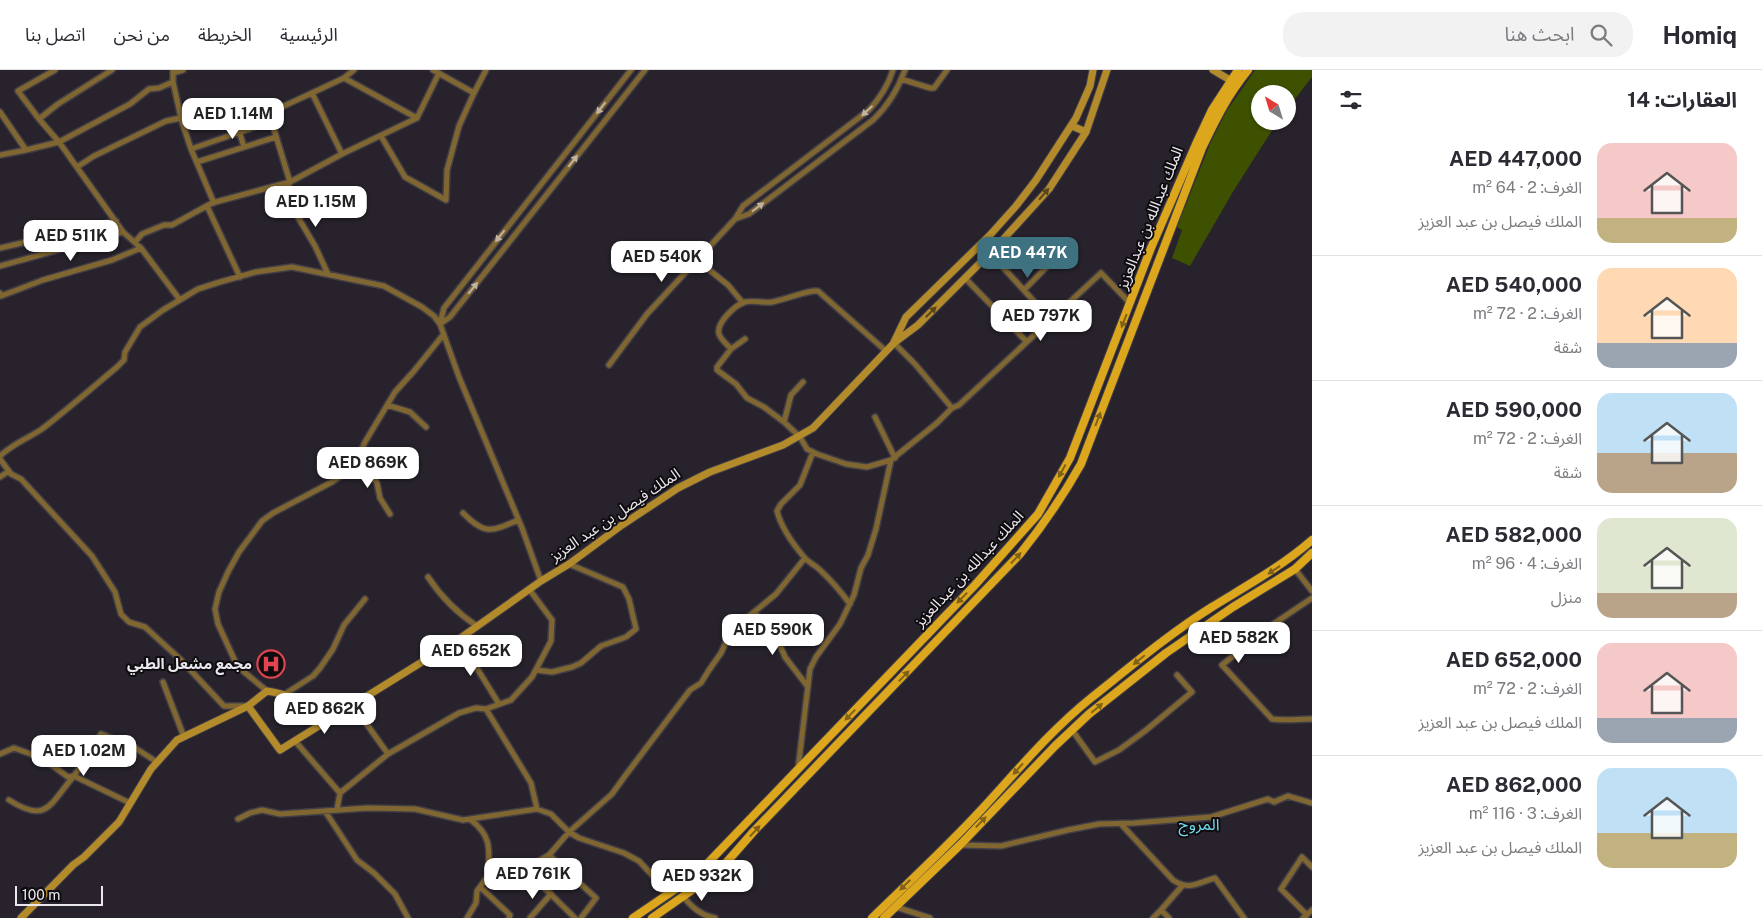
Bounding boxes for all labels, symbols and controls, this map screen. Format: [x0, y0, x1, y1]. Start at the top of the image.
search box [1283, 12, 1633, 57]
icon: search [1587, 21, 1615, 49]
text: Homiq [1663, 21, 1737, 49]
text: ابحث هنا [1504, 23, 1575, 45]
text: اتصل بنا [25, 24, 86, 45]
text: من نحن [114, 24, 170, 45]
text: الخريطة [198, 24, 252, 45]
text: الرئيسية [280, 24, 338, 45]
north arrow [1251, 85, 1296, 130]
map controls [1251, 85, 1296, 130]
icon: filters [1337, 86, 1365, 114]
text: العقارات: 14 [1627, 87, 1737, 112]
pin: AED 1.14M [176, 98, 290, 140]
one-way arrow [595, 101, 606, 114]
text: AED 1.14M [193, 104, 273, 123]
one-way arrow [861, 105, 874, 116]
street label: الملك عبدالله بن عبدالعزيز [1113, 144, 1187, 293]
text: AED 447,000 [1449, 146, 1582, 171]
one-way arrow [568, 155, 579, 168]
icon: home [1637, 163, 1697, 223]
text: الغرف: 2 · 64 m² [1472, 178, 1582, 197]
pin: AED 1.15M [259, 186, 373, 228]
one-way arrow [1038, 189, 1050, 201]
text: AED 1.15M [276, 192, 356, 211]
one-way arrow [751, 202, 764, 213]
text: الملك فيصل بن عبد العزيز [1418, 212, 1582, 231]
pin: AED 511K [19, 220, 123, 262]
text: AED 511K [35, 226, 107, 245]
one-way arrow [495, 229, 506, 242]
pin: AED 447K [976, 236, 1080, 279]
pin: AED 540K [610, 240, 714, 283]
text: AED 447K [988, 243, 1068, 262]
text: AED 540K [622, 247, 702, 266]
text: AED 540,000 [1446, 272, 1582, 297]
one-way arrow [467, 282, 478, 295]
icon: home [1637, 288, 1697, 348]
pin: AED 797K [989, 300, 1093, 342]
text: الغرف: 2 · 72 m² [1473, 304, 1582, 323]
one-way arrow [925, 306, 937, 318]
text: AED 797K [1002, 306, 1080, 325]
one-way arrow [1119, 313, 1127, 328]
text: شقة [1554, 338, 1582, 357]
text: AED 590,000 [1446, 397, 1582, 422]
one-way arrow [1094, 411, 1102, 426]
icon: home [1637, 413, 1697, 473]
text: الغرف: 2 · 72 m² [1473, 429, 1582, 448]
pin: AED 869K [316, 446, 420, 489]
text: AED 869K [328, 453, 408, 472]
text: شقة [1554, 463, 1582, 482]
one-way arrow [1058, 464, 1067, 478]
street label: الملك فيصل بن عبد العزيز [546, 465, 684, 566]
street label: الملك عبدالله بن عبدالعزيز [910, 507, 1027, 632]
text: AED 582,000 [1446, 522, 1582, 547]
icon: home [1637, 538, 1697, 598]
one-way arrow [1010, 553, 1022, 565]
text: الغرف: 4 · 96 m² [1472, 554, 1582, 573]
one-way arrow [1267, 565, 1280, 575]
text: منزل [1551, 588, 1582, 607]
one-way arrow [956, 592, 968, 604]
pin: AED 590K [721, 614, 825, 656]
text: AED 590K [733, 620, 813, 639]
pin: AED 582K [1187, 622, 1291, 664]
text: AED 582K [1199, 628, 1279, 647]
pin: AED 652K [419, 634, 523, 677]
text: AED 652K [431, 641, 511, 660]
text: AED 652,000 [1446, 647, 1582, 672]
hospital icon: مجمع مشعل الطبي [256, 649, 286, 679]
place label: مجمع مشعل الطبي [127, 655, 252, 675]
one-way arrow [1133, 655, 1146, 666]
icon: home [1637, 663, 1697, 723]
one-way arrow [898, 670, 910, 682]
text: الغرف: 2 · 72 m² [1473, 679, 1582, 698]
pin: AED 862K [273, 692, 377, 735]
text: AED 862K [285, 699, 365, 718]
one-way arrow [1090, 702, 1103, 713]
one-way arrow [844, 709, 856, 721]
text: الملك فيصل بن عبد العزيز [1418, 713, 1582, 732]
pin: AED 1.02M [27, 734, 141, 777]
text: AED 1.02M [42, 741, 126, 760]
one-way arrow [1013, 762, 1024, 775]
text: AED 862,000 [1446, 772, 1582, 797]
icon: home [1637, 788, 1697, 848]
text: الغرف: 3 · 116 m² [1469, 804, 1582, 823]
district label: المروج [1179, 815, 1219, 837]
one-way arrow [975, 817, 987, 829]
one-way arrow [749, 825, 761, 837]
text: الملك فيصل بن عبد العزيز [1418, 838, 1582, 857]
pin: AED 761K [481, 858, 585, 900]
pin: AED 932K [650, 860, 754, 902]
text: AED 761K [495, 864, 571, 883]
text: AED 932K [662, 866, 742, 885]
one-way arrow [900, 879, 912, 891]
scale bar [15, 883, 102, 906]
text: 100 m [22, 887, 60, 903]

